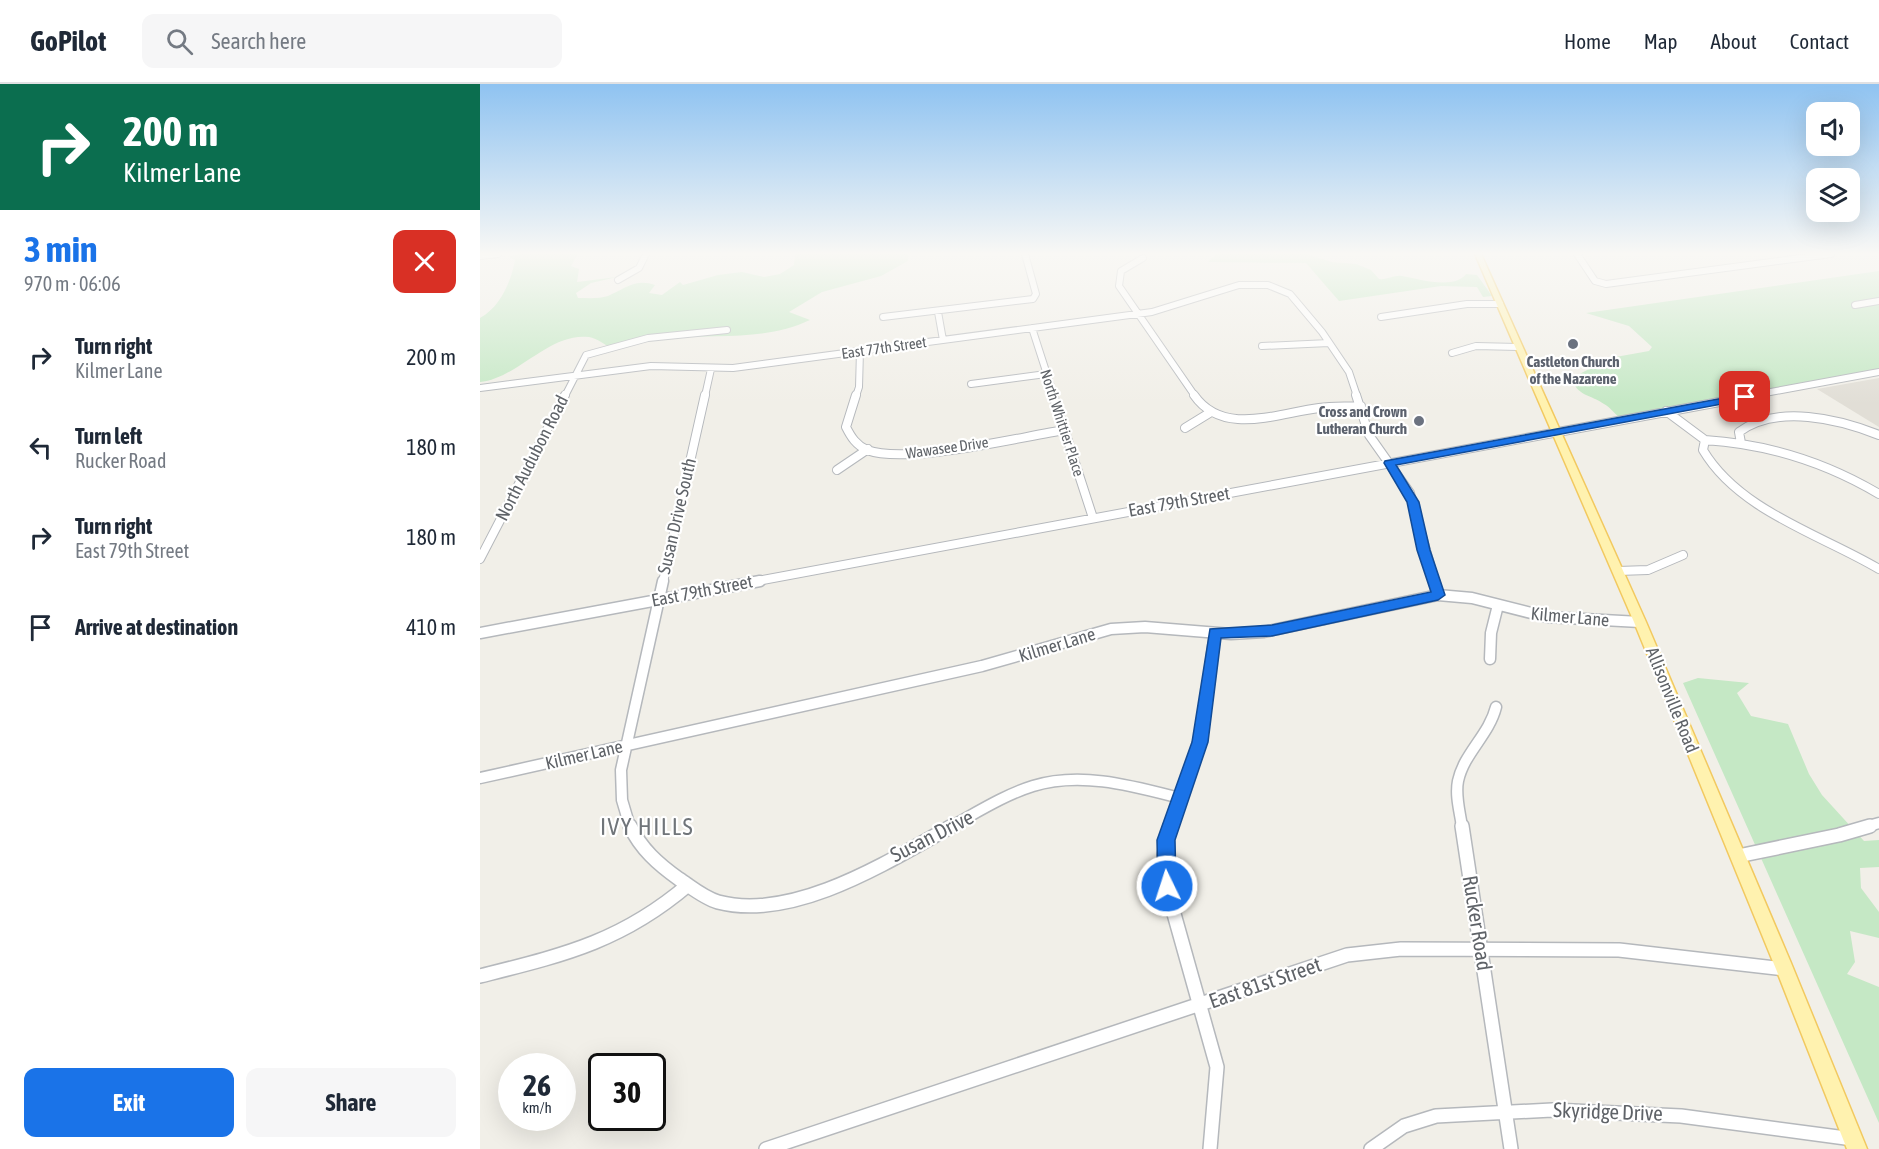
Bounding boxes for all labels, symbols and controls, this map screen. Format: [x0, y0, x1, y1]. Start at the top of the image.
search box [142, 14, 562, 68]
text: GoPilot [30, 25, 106, 57]
icon: search [163, 25, 196, 58]
text: Search here [211, 28, 306, 54]
text: Home [1564, 29, 1611, 53]
text: Map [1644, 29, 1678, 53]
text: About [1711, 29, 1757, 53]
text: Contact [1790, 29, 1849, 53]
map controls [1806, 102, 1860, 222]
button: sound [1806, 102, 1860, 156]
text: 200 m [123, 107, 218, 155]
icon: right [24, 108, 102, 186]
text: Kilmer Lane [123, 157, 241, 188]
button: layers [1806, 168, 1860, 222]
text: 3 min [24, 228, 98, 270]
button: close [393, 230, 456, 293]
text: 970 m · 06:06 [24, 272, 121, 295]
text: Turn right [75, 333, 152, 359]
street label: East 77th Street [840, 333, 928, 362]
marker: Castleton Church of the Nazarene [1566, 337, 1580, 351]
icon: right [24, 341, 57, 374]
text: 200 m [406, 344, 456, 370]
place label: Castleton Church of the Nazarene [1526, 353, 1620, 387]
text: Kilmer Lane [75, 359, 163, 382]
street label: North Whittier Place [1037, 367, 1088, 479]
pin [1719, 371, 1770, 422]
icon: arrive [1728, 380, 1761, 413]
street label: North Audubon Road [491, 392, 572, 524]
place label: Cross and Crown Lutheran Church [1317, 403, 1407, 437]
marker: Cross and Crown Lutheran Church [1412, 414, 1426, 428]
text: Turn left [75, 423, 142, 449]
icon: left [24, 431, 57, 464]
street label: Wawasee Drive [905, 433, 989, 462]
text: 180 m [406, 434, 456, 460]
text: Rucker Road [75, 449, 166, 472]
street label: Susan Drive South [653, 456, 700, 576]
street label: East 79th Street [1126, 482, 1231, 521]
text: Turn right [75, 513, 152, 539]
icon: right [24, 521, 57, 554]
text: 180 m [406, 524, 456, 550]
text: East 79th Street [75, 539, 189, 562]
street label: East 79th Street [649, 570, 754, 611]
street label: Kilmer Lane [1530, 603, 1610, 630]
icon: arrive [24, 611, 57, 644]
text: Arrive at destination [75, 614, 238, 640]
text: 410 m [406, 614, 456, 640]
street label: Kilmer Lane [1016, 623, 1098, 666]
street label: Allisonville Road [1642, 644, 1703, 756]
street label: Kilmer Lane [543, 735, 625, 774]
street label: Susan Drive [886, 804, 977, 866]
district label: IVY HILLS [600, 813, 694, 840]
position arrow [1135, 854, 1199, 918]
street label: Rucker Road [1459, 874, 1497, 972]
street label: East 81st Street [1205, 952, 1324, 1012]
speed limit sign: 30 [588, 1053, 666, 1131]
button: Exit [24, 1068, 234, 1137]
button: Share [246, 1068, 456, 1137]
text: 26 [523, 1068, 551, 1102]
street label: Skyridge Drive [1553, 1097, 1663, 1125]
text: km/h [522, 1099, 552, 1116]

